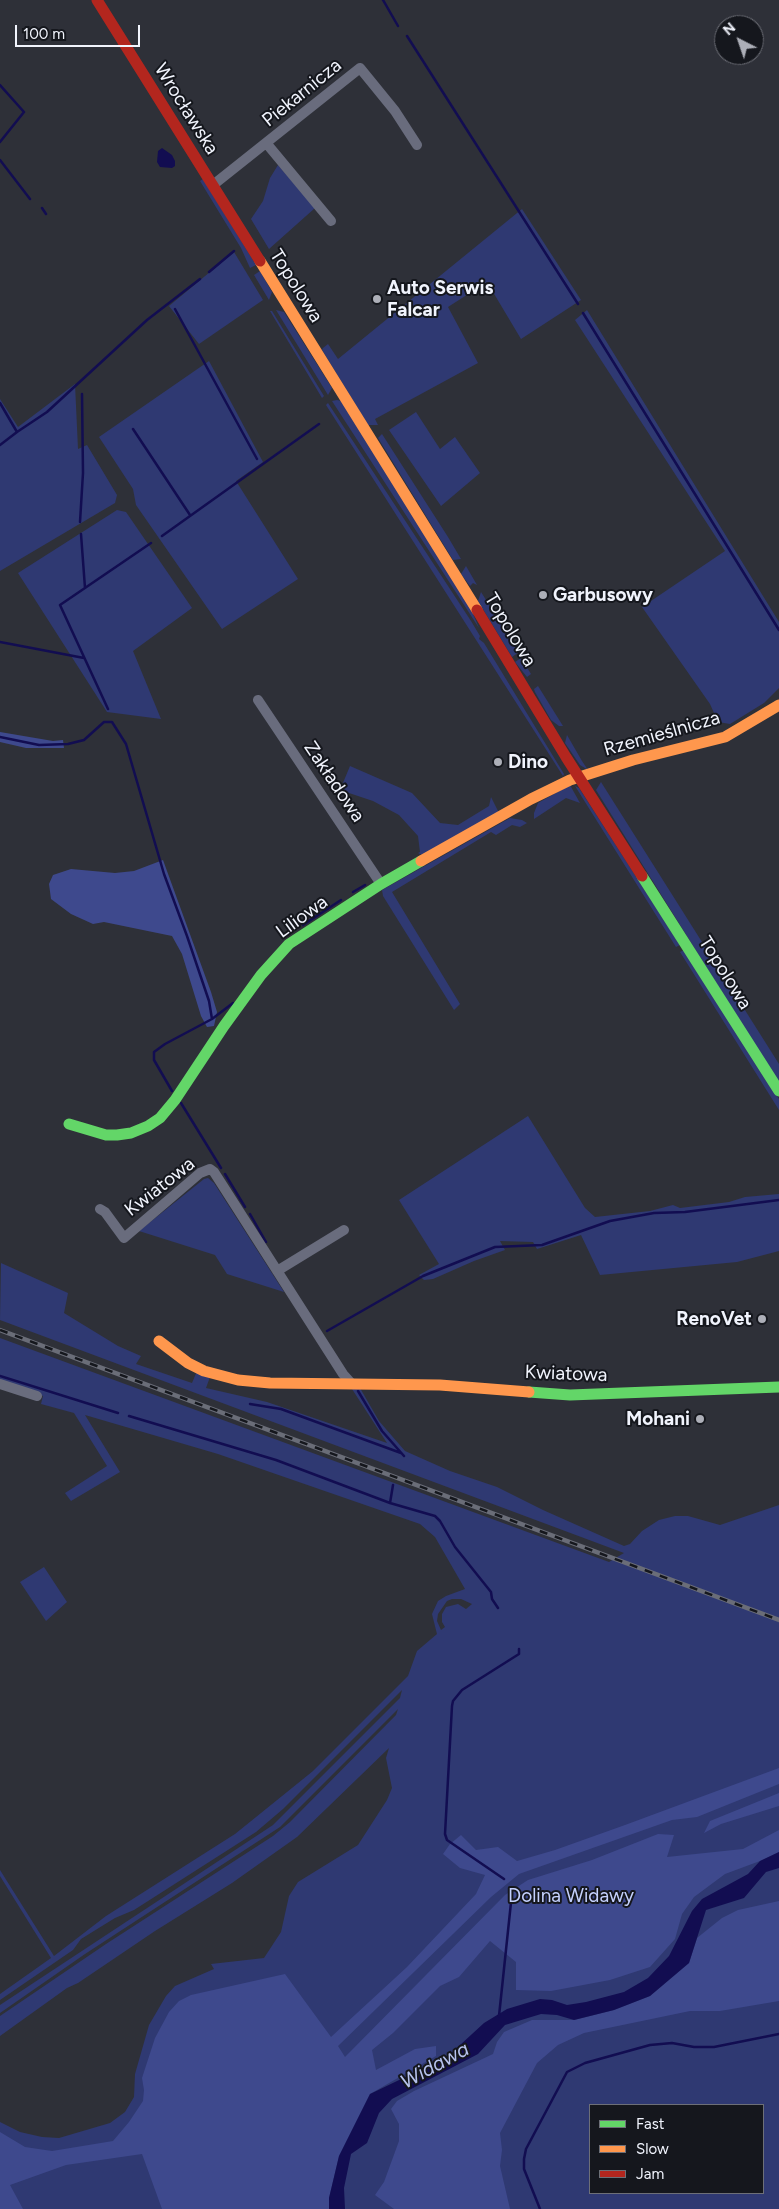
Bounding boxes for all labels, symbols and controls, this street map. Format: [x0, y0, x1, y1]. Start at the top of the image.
scale bar [18, 15, 142, 47]
north arrow [714, 15, 764, 65]
text: N [720, 19, 739, 39]
text: 100 m [23, 25, 65, 43]
street label: Piekarnicza [258, 54, 346, 132]
street label: Wrocławska [149, 59, 223, 159]
street label: Topolowa [265, 245, 327, 327]
place label: Auto Serwis Falcar [387, 277, 493, 321]
marker: Auto Serwis Falcar [371, 293, 383, 305]
place label: Garbusowy [553, 584, 653, 606]
street label: Topolowa [479, 589, 541, 671]
marker: Garbusowy [537, 589, 549, 601]
street label: Rzemieślnicza [601, 707, 723, 761]
street label: Zakładowa [299, 737, 369, 827]
place label: Dino [508, 751, 548, 773]
marker: Dino [492, 756, 504, 768]
street label: Liliowa [272, 891, 332, 943]
street label: Topolowa [694, 932, 756, 1014]
street label: Kwiatowa [120, 1153, 200, 1221]
place label: RenoVet [676, 1308, 752, 1330]
marker: RenoVet [756, 1313, 768, 1325]
street label: Kwiatowa [524, 1361, 608, 1387]
place label: Mohani [626, 1408, 690, 1430]
marker: Mohani [694, 1413, 706, 1425]
park label: Dolina Widawy [508, 1885, 634, 1907]
water label: Widawa [397, 2037, 473, 2095]
legend [589, 2104, 764, 2194]
text: Fast [636, 2115, 664, 2133]
text: Slow [636, 2140, 669, 2158]
text: Jam [636, 2165, 664, 2183]

